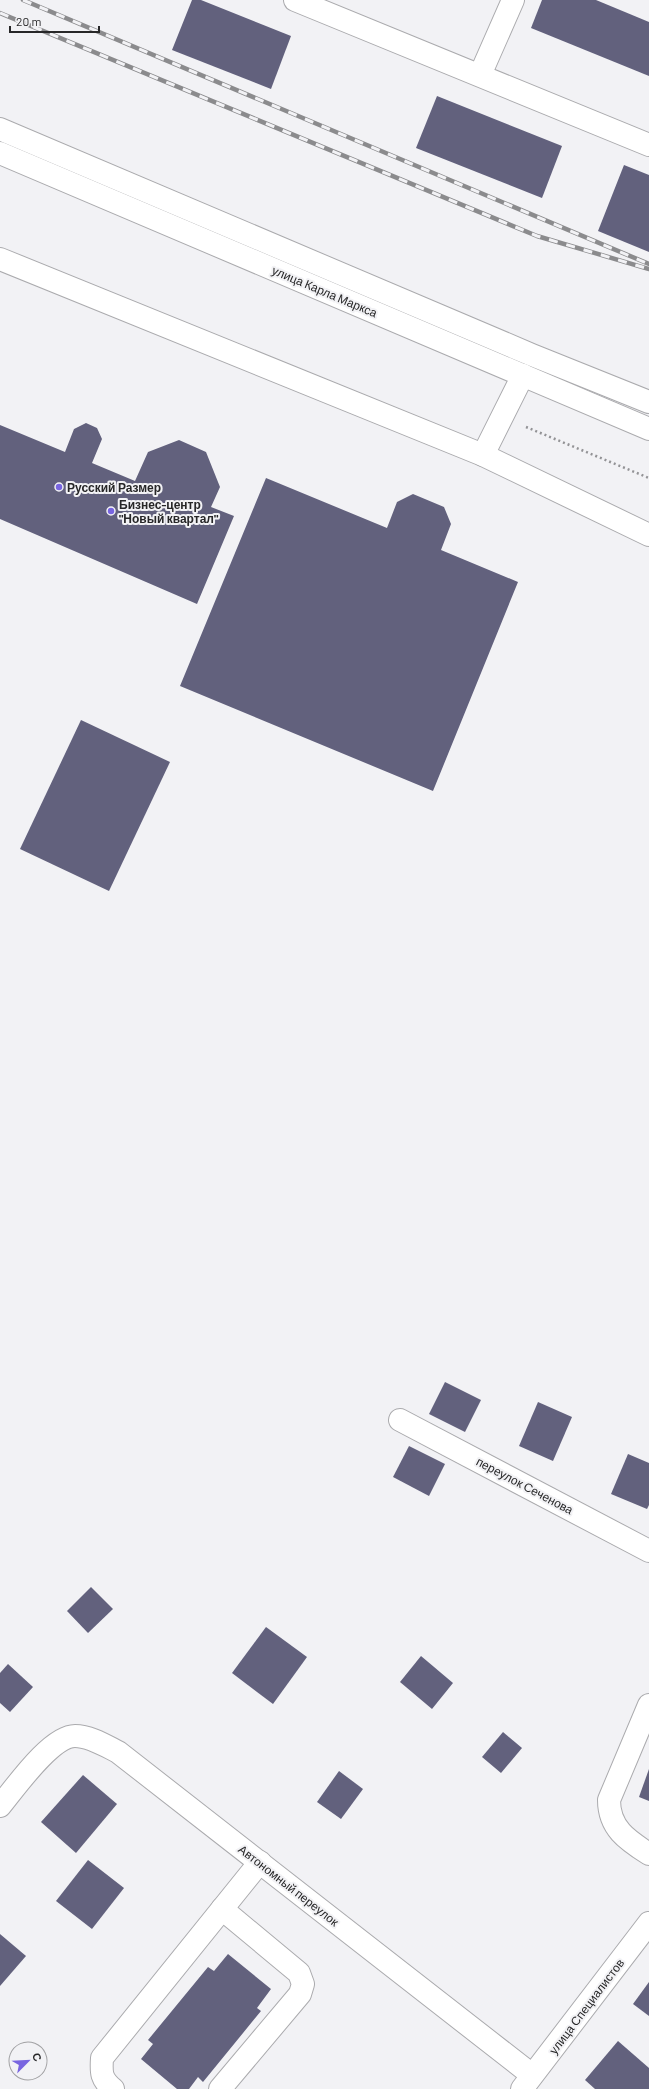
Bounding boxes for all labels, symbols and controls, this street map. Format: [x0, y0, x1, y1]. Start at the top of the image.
scale bar [10, 8, 99, 34]
text: 20 m [16, 14, 42, 28]
street label: улица Карла Маркса [270, 262, 380, 321]
place label: Русский Размер [67, 480, 161, 495]
marker: Русский Размер [54, 482, 64, 492]
place label: Бизнес-центр "Новый квартал" [119, 497, 219, 526]
marker: Бизнес-центр "Новый квартал" [106, 506, 116, 516]
street label: переулок Сеченова [474, 1454, 576, 1517]
street label: Автономный переулок [236, 1842, 342, 1930]
street label: улица Специалистов [546, 1956, 627, 2057]
north arrow [8, 2041, 48, 2081]
text: С [30, 2050, 45, 2063]

